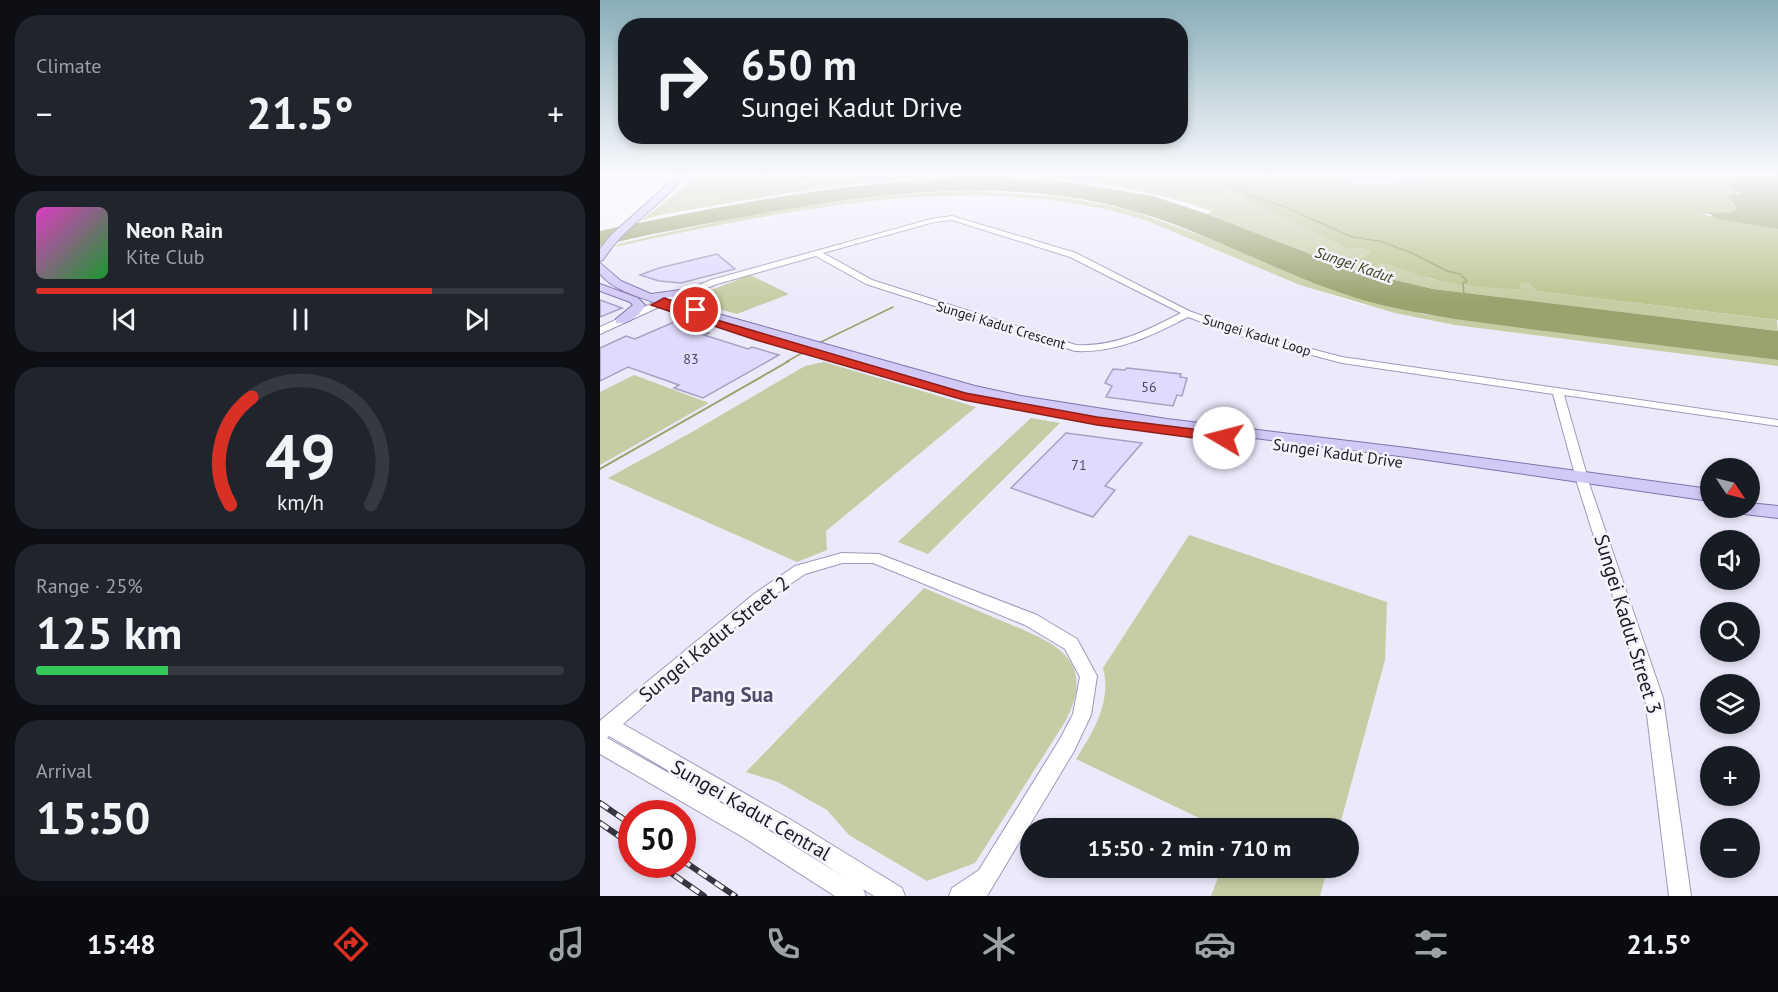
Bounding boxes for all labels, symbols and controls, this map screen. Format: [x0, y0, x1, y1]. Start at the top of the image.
text: 650 m [741, 37, 857, 92]
icon: right [642, 42, 720, 120]
text: Climate [36, 53, 102, 79]
text: 21.5° [246, 83, 354, 141]
text: Sungei Kadut Drive [741, 90, 962, 124]
text: − [36, 92, 53, 135]
text: + [547, 92, 564, 135]
text: Neon Rain [126, 216, 223, 244]
water label: Sungei Kadut [1313, 242, 1397, 287]
text: Kite Club [126, 244, 204, 270]
pin [670, 284, 721, 335]
icon: arrive [679, 293, 712, 326]
street label: Sungei Kadut Crescent [934, 297, 1068, 353]
icon: previous [108, 303, 141, 336]
icon: pause [284, 303, 317, 336]
icon: next [460, 303, 493, 336]
street label: Sungei Kadut Loop [1201, 310, 1313, 360]
house number: 83 [683, 350, 699, 368]
house number: 56 [1141, 378, 1157, 396]
position arrow [1192, 406, 1256, 470]
text: 49 [265, 415, 335, 496]
street label: Sungei Kadut Drive [1272, 434, 1404, 472]
house number: 71 [1071, 456, 1087, 474]
north arrow [1700, 458, 1760, 518]
map controls [1700, 458, 1760, 878]
text: km/h [276, 488, 323, 516]
button: sound [1700, 530, 1760, 590]
street label: Sungei Kadut Street 3 [1588, 531, 1668, 717]
street label: Sungei Kadut Street 2 [633, 570, 795, 708]
text: Range · 25% [36, 573, 143, 599]
button: search [1700, 602, 1760, 662]
text: 125 km [36, 603, 182, 661]
button: layers [1700, 674, 1760, 734]
district label: Pang Sua [691, 681, 773, 708]
button: + [1700, 746, 1760, 806]
street label: Sungei Kadut Central [666, 754, 836, 866]
text: Arrival [36, 758, 92, 784]
text: 15:50 [36, 788, 150, 846]
speed limit sign: 50 [618, 800, 696, 878]
button: − [1700, 818, 1760, 878]
text: 15:50 · 2 min · 710 m [1088, 834, 1291, 862]
icon: directions [330, 923, 372, 965]
icon: music [546, 923, 588, 965]
icon: phone [762, 923, 804, 965]
icon: climate [978, 923, 1020, 965]
icon: car [1194, 923, 1236, 965]
icon: filters [1410, 923, 1452, 965]
text: 15:48 [87, 927, 156, 961]
text: 21.5° [1627, 927, 1691, 961]

